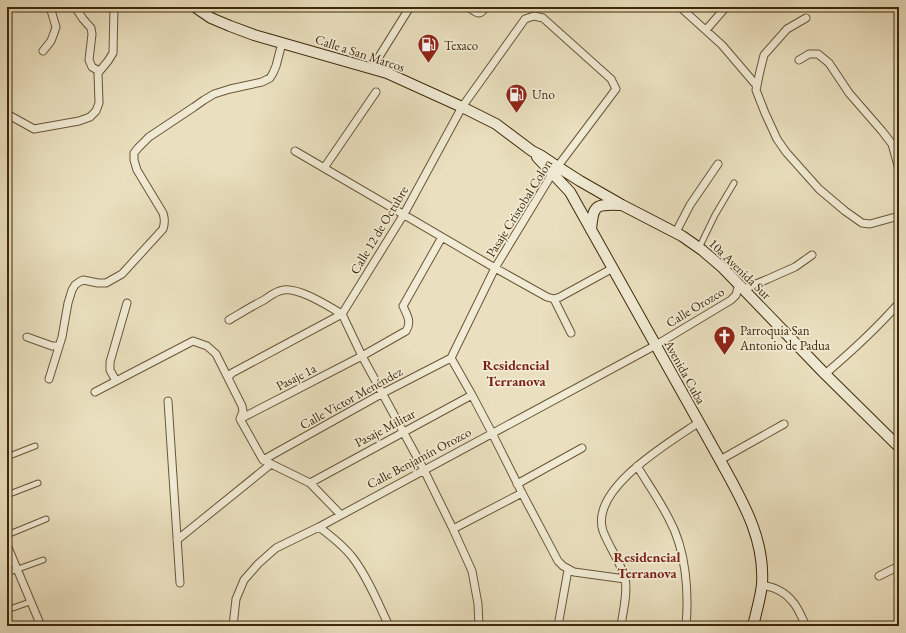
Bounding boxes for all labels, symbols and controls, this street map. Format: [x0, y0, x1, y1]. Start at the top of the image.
street label: Calle a San Marcos [313, 30, 407, 76]
fuel station icon: Texaco [415, 32, 441, 65]
place label: Texaco [444, 37, 478, 54]
fuel station icon: Uno [503, 81, 529, 114]
place label: Uno [532, 86, 555, 103]
street label: Pasaje Cristobal Colon [482, 156, 556, 260]
street label: Calle 12 de Octubre [346, 183, 412, 277]
street label: 10a Avenida Sur [705, 235, 775, 304]
street label: Calle Orozco [663, 283, 727, 331]
place label: Parroquia San Antonio de Padua [739, 322, 831, 354]
church icon: Parroquia San Antonio de Padua [711, 324, 737, 357]
street label: Avenida Cuba [660, 336, 710, 408]
district label: Residencial Terranova [483, 356, 549, 390]
street label: Pasaje 1a [273, 359, 320, 394]
street label: Calle Victor Menéndez [297, 363, 405, 433]
street label: Pasaje Militar [352, 405, 419, 451]
street label: Calle Benjamín Orozco [364, 423, 474, 493]
district label: Residencial Terranova [614, 548, 680, 582]

